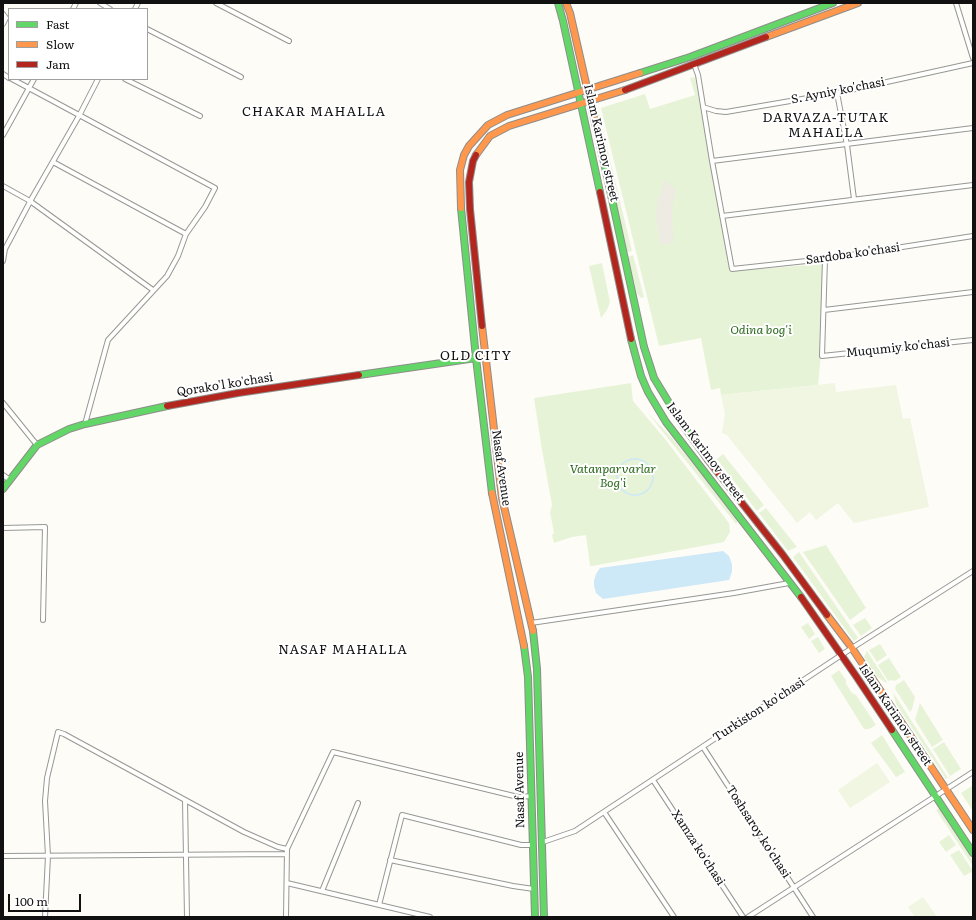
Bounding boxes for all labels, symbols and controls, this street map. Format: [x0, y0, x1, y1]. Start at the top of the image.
legend [8, 8, 148, 80]
text: Fast [46, 15, 69, 33]
text: Slow [46, 35, 74, 53]
text: Jam [46, 55, 70, 73]
street label: S. Ayniy ko'chasi [790, 75, 886, 107]
street label: Islam Karimov street [580, 83, 622, 203]
district label: CHAKAR MAHALLA [242, 104, 386, 120]
district label: DARVAZA-TUTAK MAHALLA [763, 110, 889, 141]
street label: Sardoba ko'chasi [805, 240, 901, 268]
park label: Odina bog'i [730, 323, 792, 337]
street label: Muqumiy ko'chasi [845, 335, 951, 361]
district label: OLD CITY [440, 348, 512, 364]
street label: Qorako'l ko'chasi [176, 370, 274, 400]
street label: Islam Karimov street [663, 400, 747, 504]
street label: Nasaf Avenue [489, 429, 513, 507]
park label: Vatanparvarlar Bog'i [570, 462, 656, 490]
district label: NASAF MAHALLA [278, 642, 408, 658]
street label: Islam Karimov street [855, 661, 935, 769]
street label: Turkiston ko'chasi [711, 675, 807, 745]
street label: Nasaf Avenue [512, 751, 528, 829]
street label: Toshsaroy ko'chasi [723, 783, 793, 881]
street label: Xamza ko'chasi [668, 808, 728, 888]
scale bar [10, 886, 83, 912]
text: 100 m [15, 892, 48, 910]

